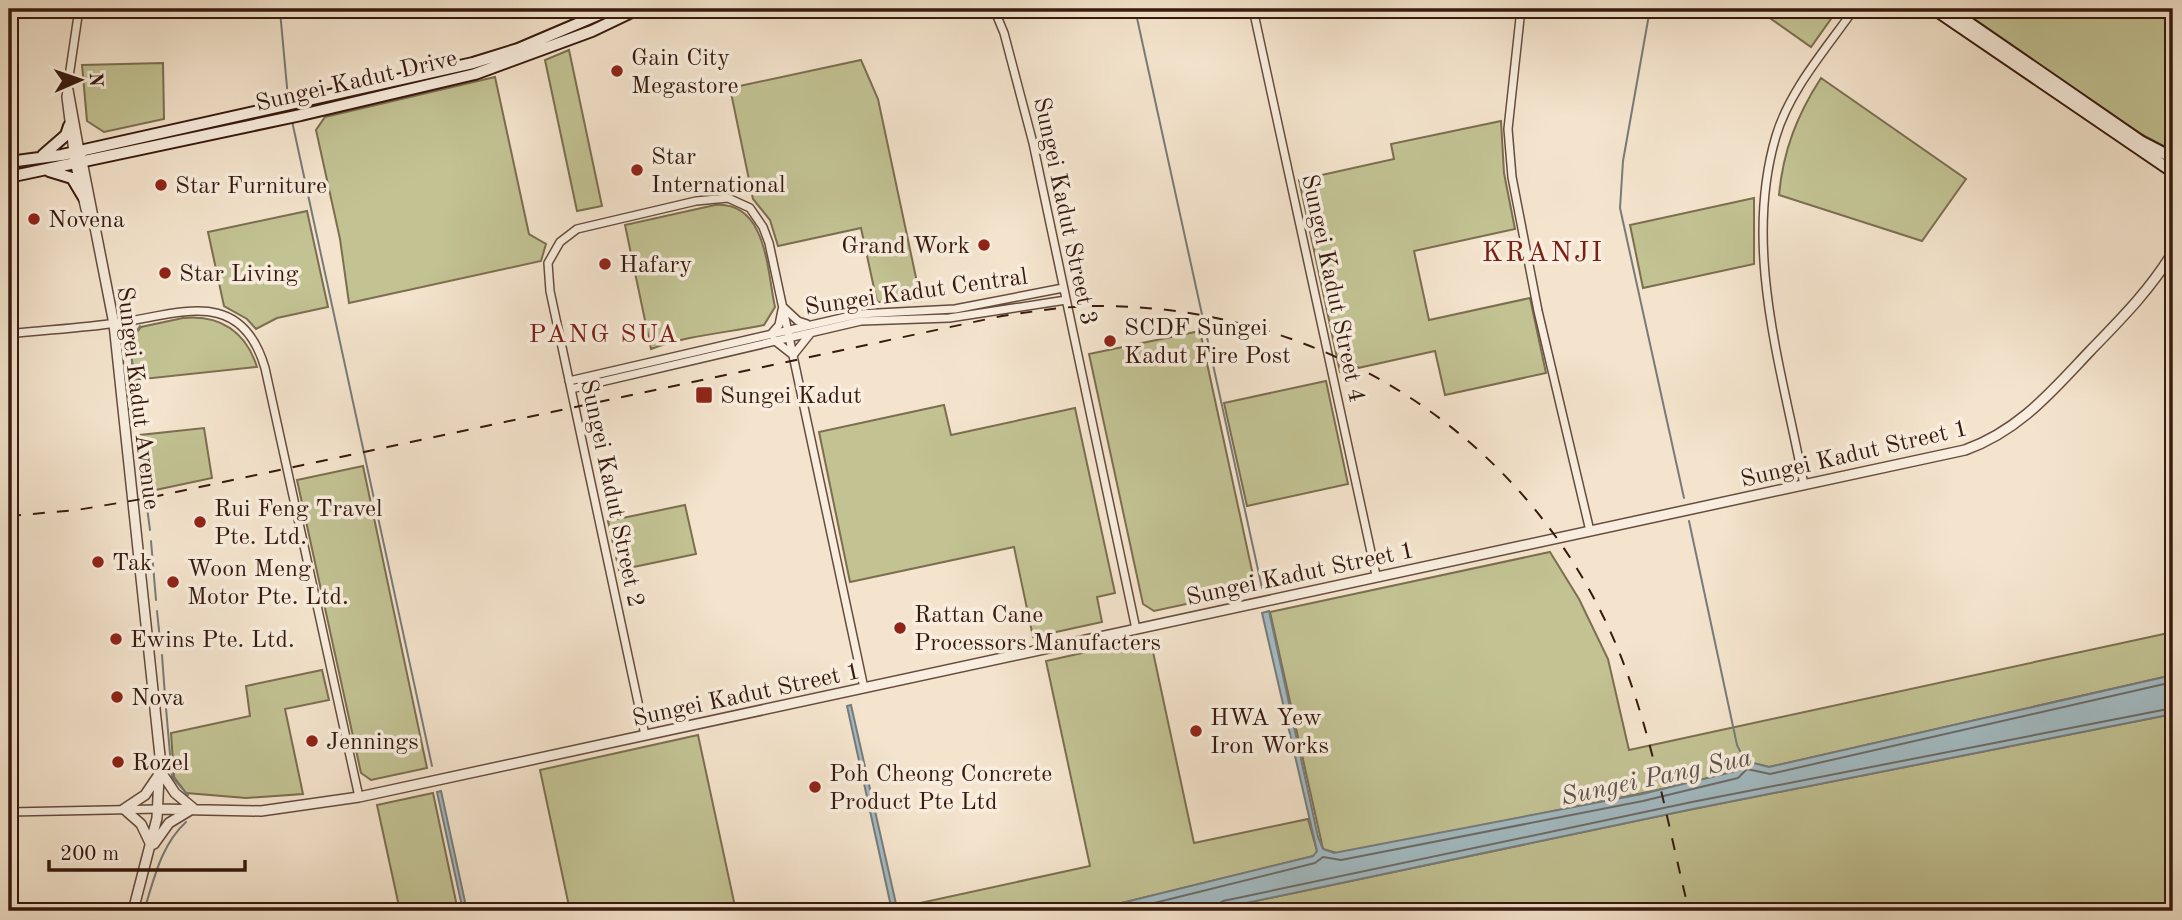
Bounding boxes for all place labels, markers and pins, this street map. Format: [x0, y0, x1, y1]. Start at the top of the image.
place label: Gain City Megastore [631, 47, 739, 99]
marker: Gain City Megastore [609, 63, 625, 79]
place label: Star International [651, 146, 786, 198]
marker: Star International [629, 162, 645, 178]
place label: Star Furniture [175, 175, 327, 199]
marker: Star Furniture [153, 177, 169, 193]
place label: Novena [48, 209, 125, 233]
marker: Novena [26, 211, 42, 227]
place label: Grand Work [841, 235, 970, 259]
marker: Grand Work [976, 237, 992, 253]
place label: Hafary [619, 254, 692, 278]
marker: Hafary [597, 256, 613, 272]
place label: Star Living [179, 263, 298, 287]
marker: Star Living [157, 265, 173, 281]
place label: SCDF Sungei Kadut Fire Post [1124, 317, 1291, 369]
marker: SCDF Sungei Kadut Fire Post [1102, 333, 1118, 349]
marker: Sungei Kadut [694, 385, 714, 405]
place label: Sungei Kadut [720, 385, 862, 409]
place label: Rui Feng Travel Pte. Ltd. [214, 498, 383, 550]
marker: Rui Feng Travel Pte. Ltd. [192, 514, 208, 530]
place label: Tak [112, 552, 152, 576]
marker: Tak [90, 554, 106, 570]
place label: Woon Meng Motor Pte. Ltd. [187, 558, 349, 610]
marker: Woon Meng Motor Pte. Ltd. [165, 574, 181, 590]
place label: Rattan Cane Processors Manufacters [914, 604, 1161, 656]
marker: Rattan Cane Processors Manufacters [892, 620, 908, 636]
place label: Ewins Pte. Ltd. [130, 629, 295, 653]
marker: Ewins Pte. Ltd. [108, 631, 124, 647]
place label: Nova [131, 687, 184, 711]
marker: Nova [109, 689, 125, 705]
place label: HWA Yew Iron Works [1210, 707, 1329, 759]
marker: HWA Yew Iron Works [1188, 723, 1204, 739]
place label: Jennings [326, 731, 419, 755]
marker: Jennings [304, 733, 320, 749]
place label: Rozel [132, 752, 189, 776]
marker: Rozel [110, 754, 126, 770]
place label: Poh Cheong Concrete Product Pte Ltd [829, 763, 1052, 815]
marker: Poh Cheong Concrete Product Pte Ltd [807, 779, 823, 795]

